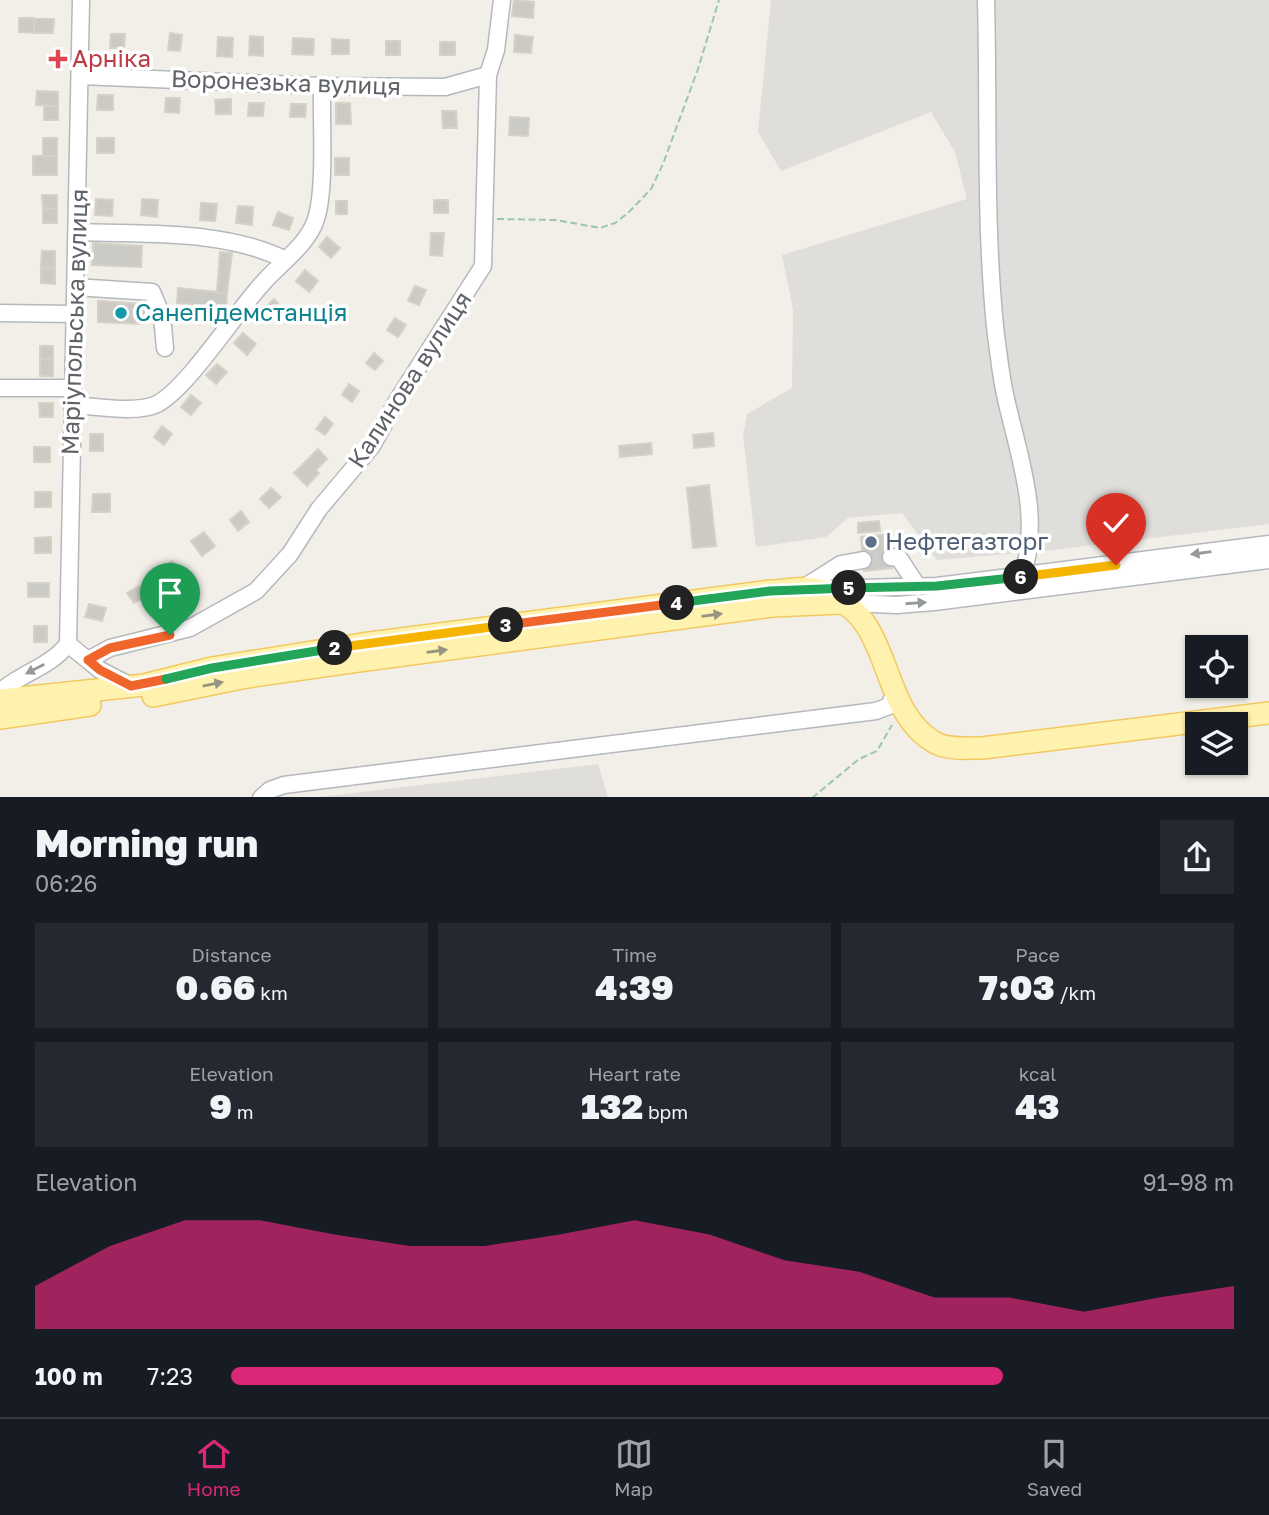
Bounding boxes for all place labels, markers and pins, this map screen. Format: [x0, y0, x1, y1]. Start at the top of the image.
place label: Арніка [72, 43, 151, 72]
marker: Арніка [50, 51, 66, 67]
place label: Санепідемстанція [135, 297, 348, 326]
marker: Санепідемстанція [113, 305, 129, 321]
pin [1086, 493, 1146, 565]
place label: Нефтегазторг [885, 526, 1048, 555]
marker: Нефтегазторг [863, 534, 879, 550]
pin: 6 [1004, 560, 1038, 594]
pin [140, 563, 200, 635]
pin: 5 [832, 570, 866, 606]
pin: 4 [660, 586, 694, 620]
pin: 3 [489, 608, 524, 642]
pin: 2 [318, 630, 352, 666]

